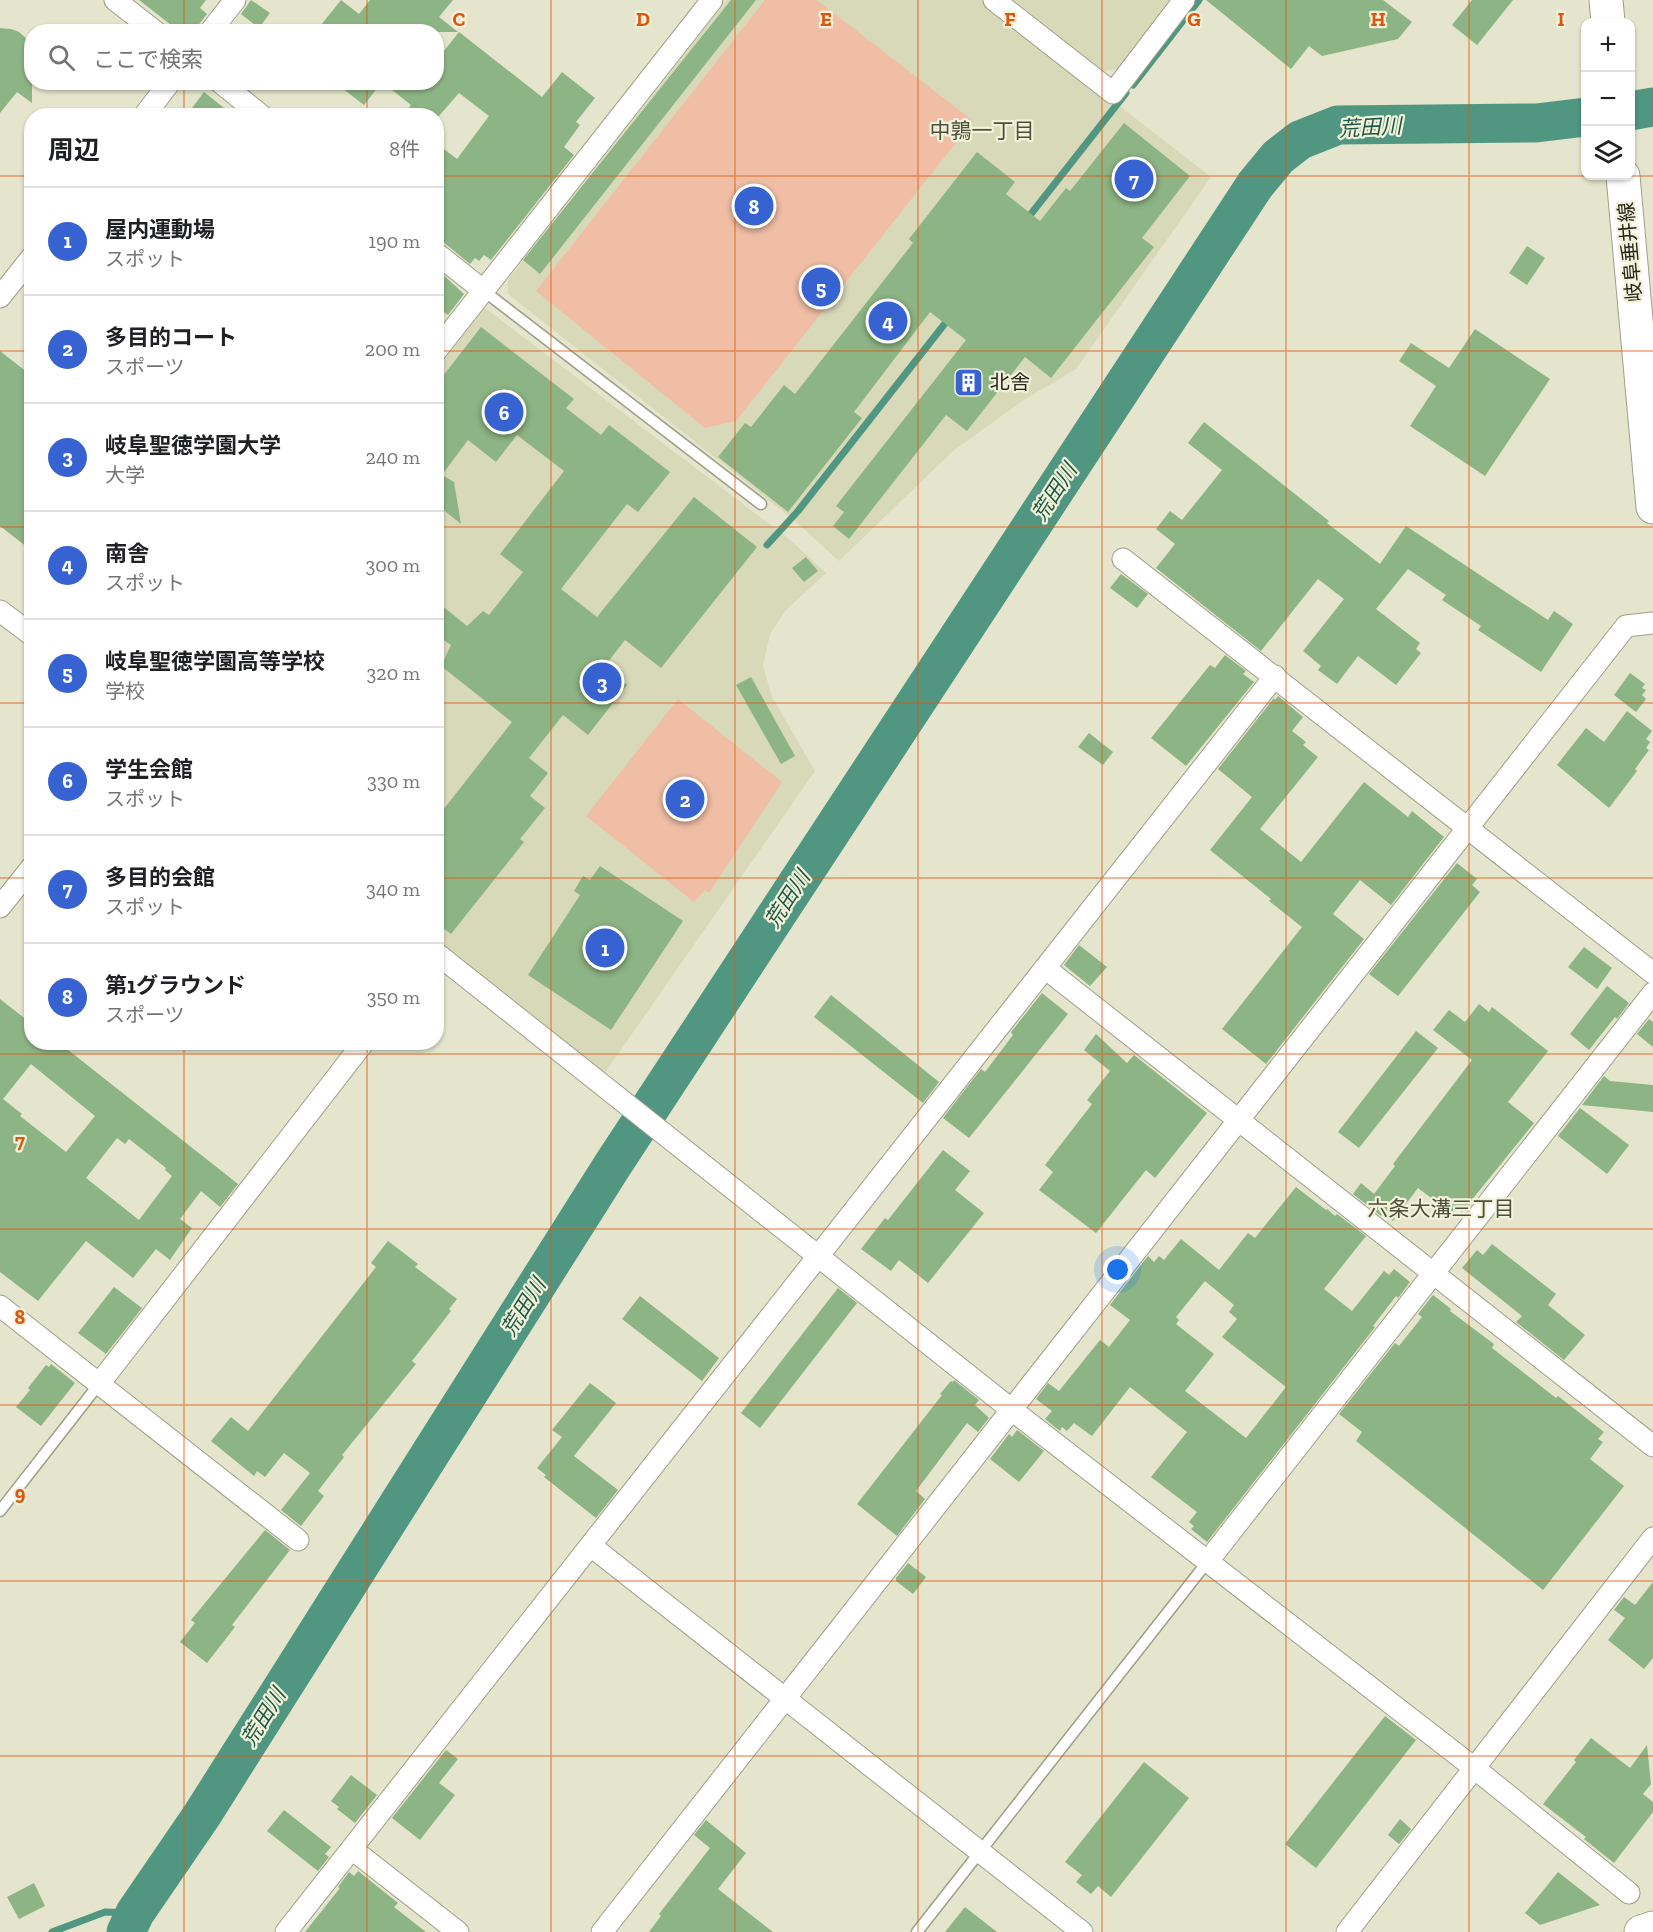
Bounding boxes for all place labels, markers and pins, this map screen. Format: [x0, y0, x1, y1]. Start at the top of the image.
pin: 7 [1114, 156, 1154, 201]
pin: 8 [734, 184, 774, 228]
pin: 5 [802, 264, 840, 310]
pin: 4 [868, 298, 908, 344]
building icon: 北舎 [953, 366, 985, 398]
place label: 北舎 [990, 370, 1030, 394]
pin: 6 [484, 390, 524, 434]
pin: 3 [582, 660, 622, 704]
pin: 2 [666, 776, 704, 822]
pin: 1 [586, 926, 624, 970]

